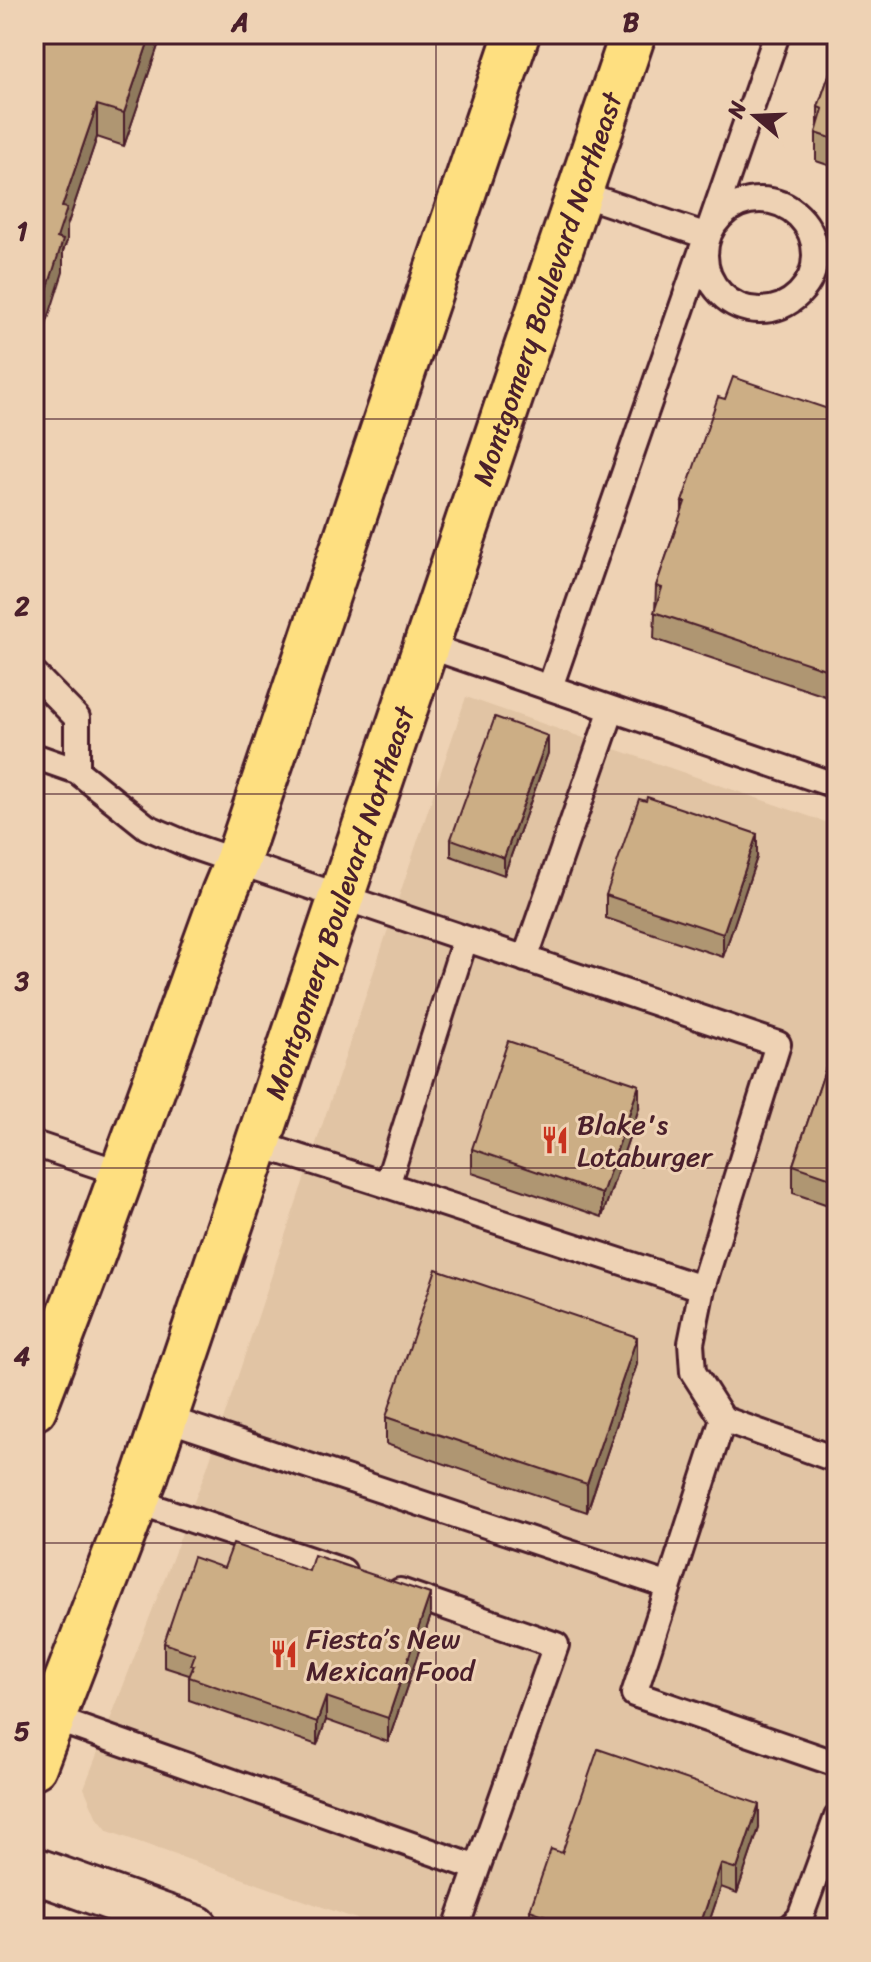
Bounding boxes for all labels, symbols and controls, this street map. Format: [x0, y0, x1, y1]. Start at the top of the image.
text: A [230, 0, 249, 45]
text: B [623, 0, 640, 45]
north arrow [715, 76, 795, 156]
street label: Montgomery Boulevard Northeast [458, 84, 637, 492]
text: N [715, 95, 758, 124]
text: 1 [16, 208, 28, 254]
text: 2 [13, 583, 30, 629]
street label: Montgomery Boulevard Northeast [250, 698, 429, 1106]
text: 3 [14, 958, 30, 1004]
place label: Blake's Lotaburger [577, 1100, 713, 1181]
restaurant icon: Blake's Lotaburger [540, 1125, 570, 1155]
text: 4 [14, 1333, 30, 1379]
place label: Fiesta’s New Mexican Food [306, 1614, 476, 1695]
restaurant icon: Fiesta’s New Mexican Food [269, 1639, 299, 1669]
text: 5 [14, 1708, 30, 1754]

